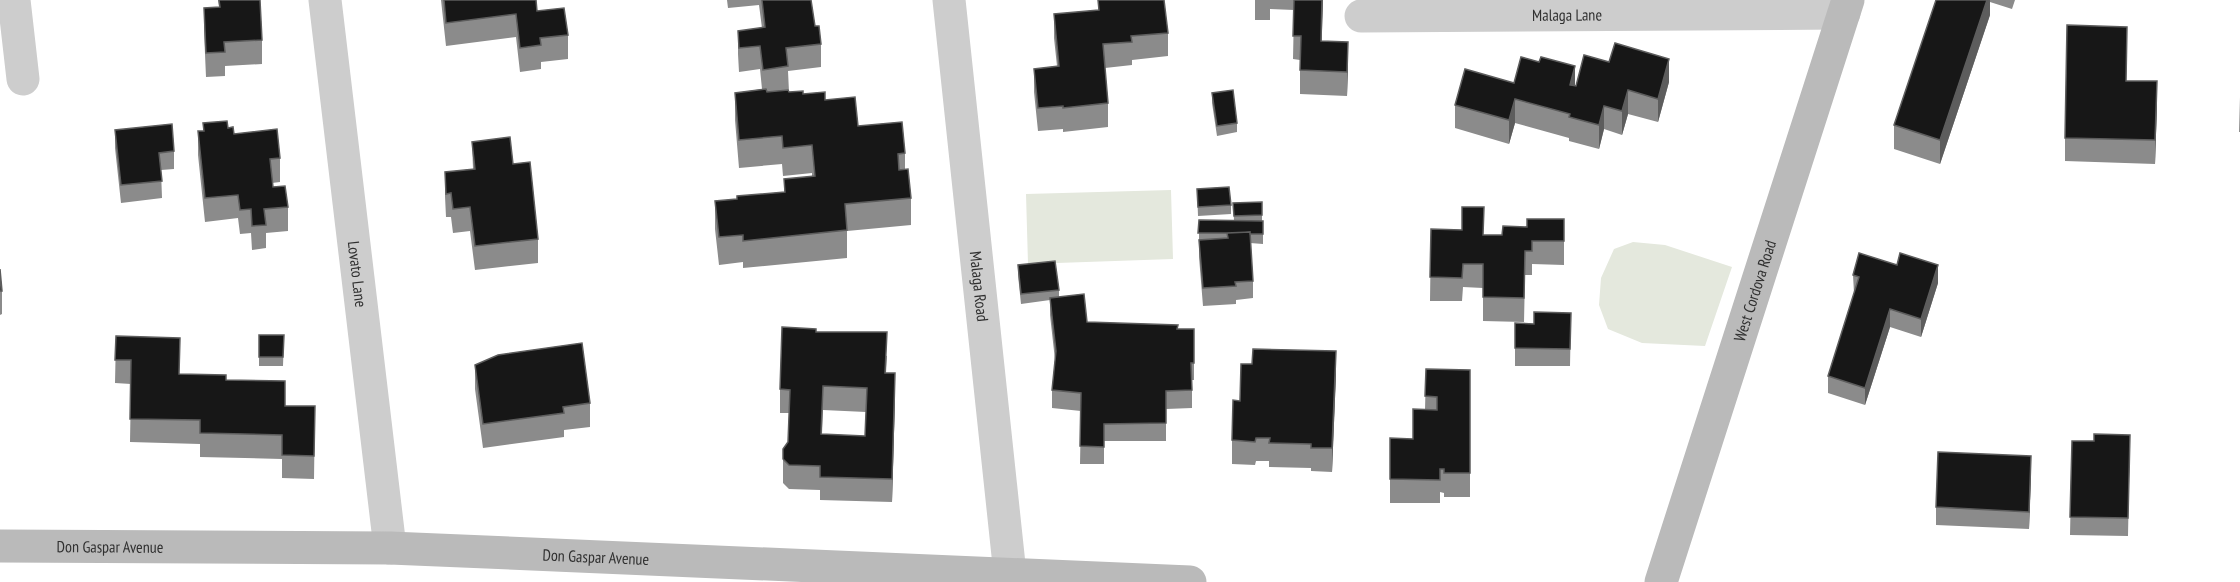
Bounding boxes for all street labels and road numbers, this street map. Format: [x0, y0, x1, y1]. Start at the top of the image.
street label: Malaga Lane [1532, 5, 1602, 25]
street label: West Cordova Road [1729, 237, 1780, 344]
street label: Lovato Lane [344, 240, 371, 308]
street label: Malaga Road [966, 250, 993, 323]
street label: Don Gaspar Avenue [57, 536, 163, 557]
street label: Don Gaspar Avenue [542, 544, 650, 569]

